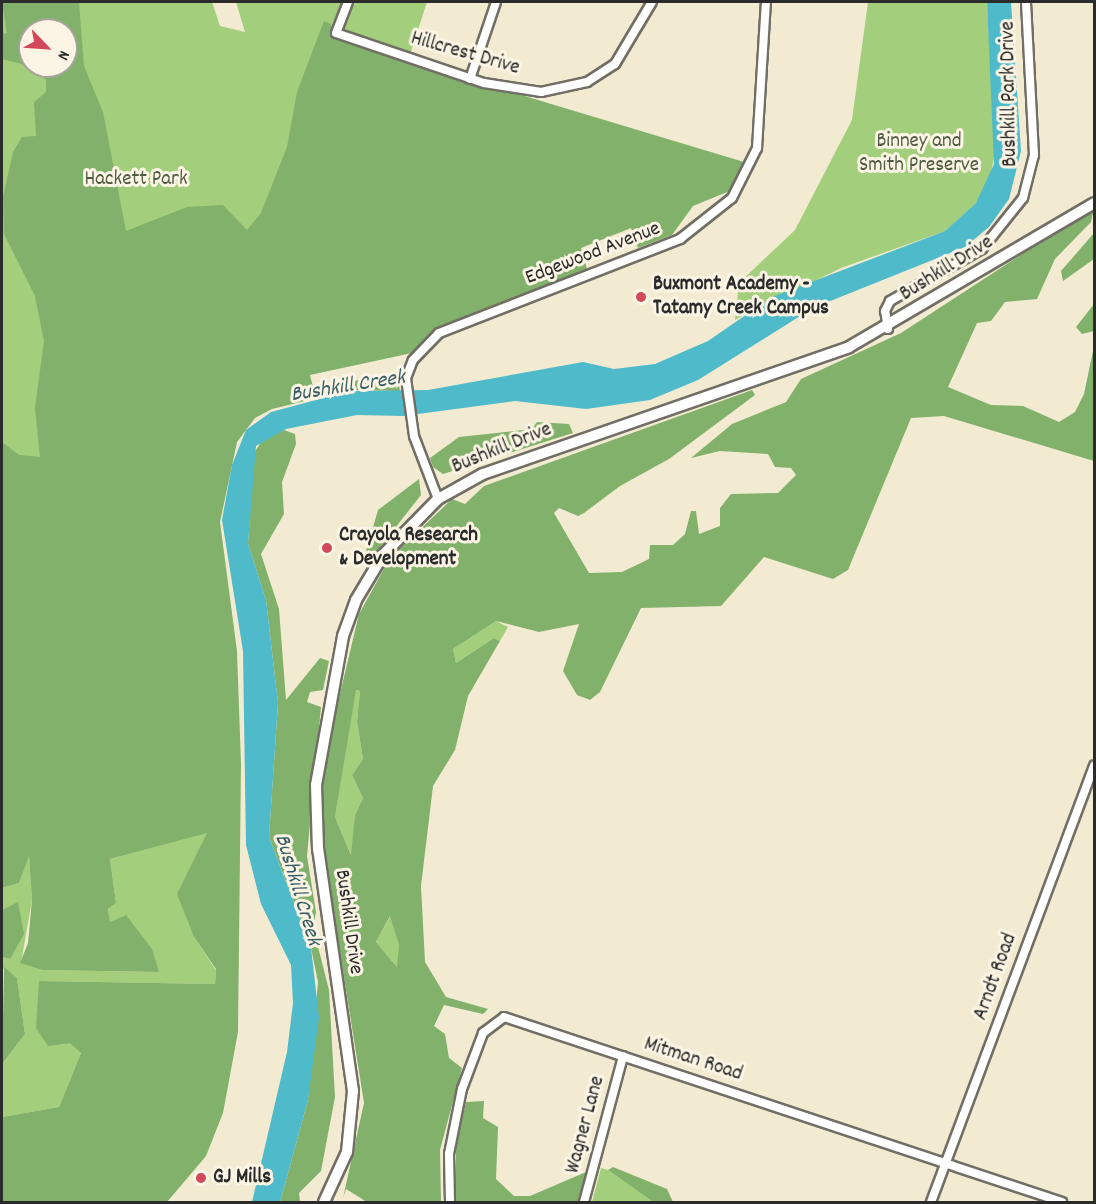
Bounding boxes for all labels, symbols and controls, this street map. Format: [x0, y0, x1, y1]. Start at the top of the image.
north arrow [18, 18, 78, 78]
street label: Bushkill Park Drive [996, 21, 1024, 167]
street label: Hillcrest Drive [408, 26, 522, 82]
text: N [51, 47, 75, 63]
park label: Binney and Smith Preserve [859, 129, 979, 179]
park label: Hackett Park [85, 167, 187, 193]
street label: Edgewood Avenue [522, 217, 664, 291]
street label: Bushkill Drive [896, 230, 998, 308]
place label: Buxmont Academy - Tatamy Creek Campus [653, 272, 829, 322]
marker: Buxmont Academy - Tatamy Creek Campus [634, 290, 648, 304]
water label: Bushkill Creek [289, 365, 407, 409]
street label: Bushkill Drive [449, 418, 555, 480]
place label: Crayola Research & Development [339, 523, 478, 573]
marker: Crayola Research & Development [320, 541, 334, 555]
water label: Bushkill Creek [268, 831, 326, 949]
street label: Bushkill Drive [328, 868, 368, 976]
street label: Arndt Road [969, 930, 1023, 1024]
street label: Mitman Road [641, 1032, 745, 1088]
street label: Wagner Lane [561, 1073, 611, 1177]
place label: GJ Mills [213, 1165, 271, 1191]
marker: GJ Mills [194, 1171, 208, 1185]

